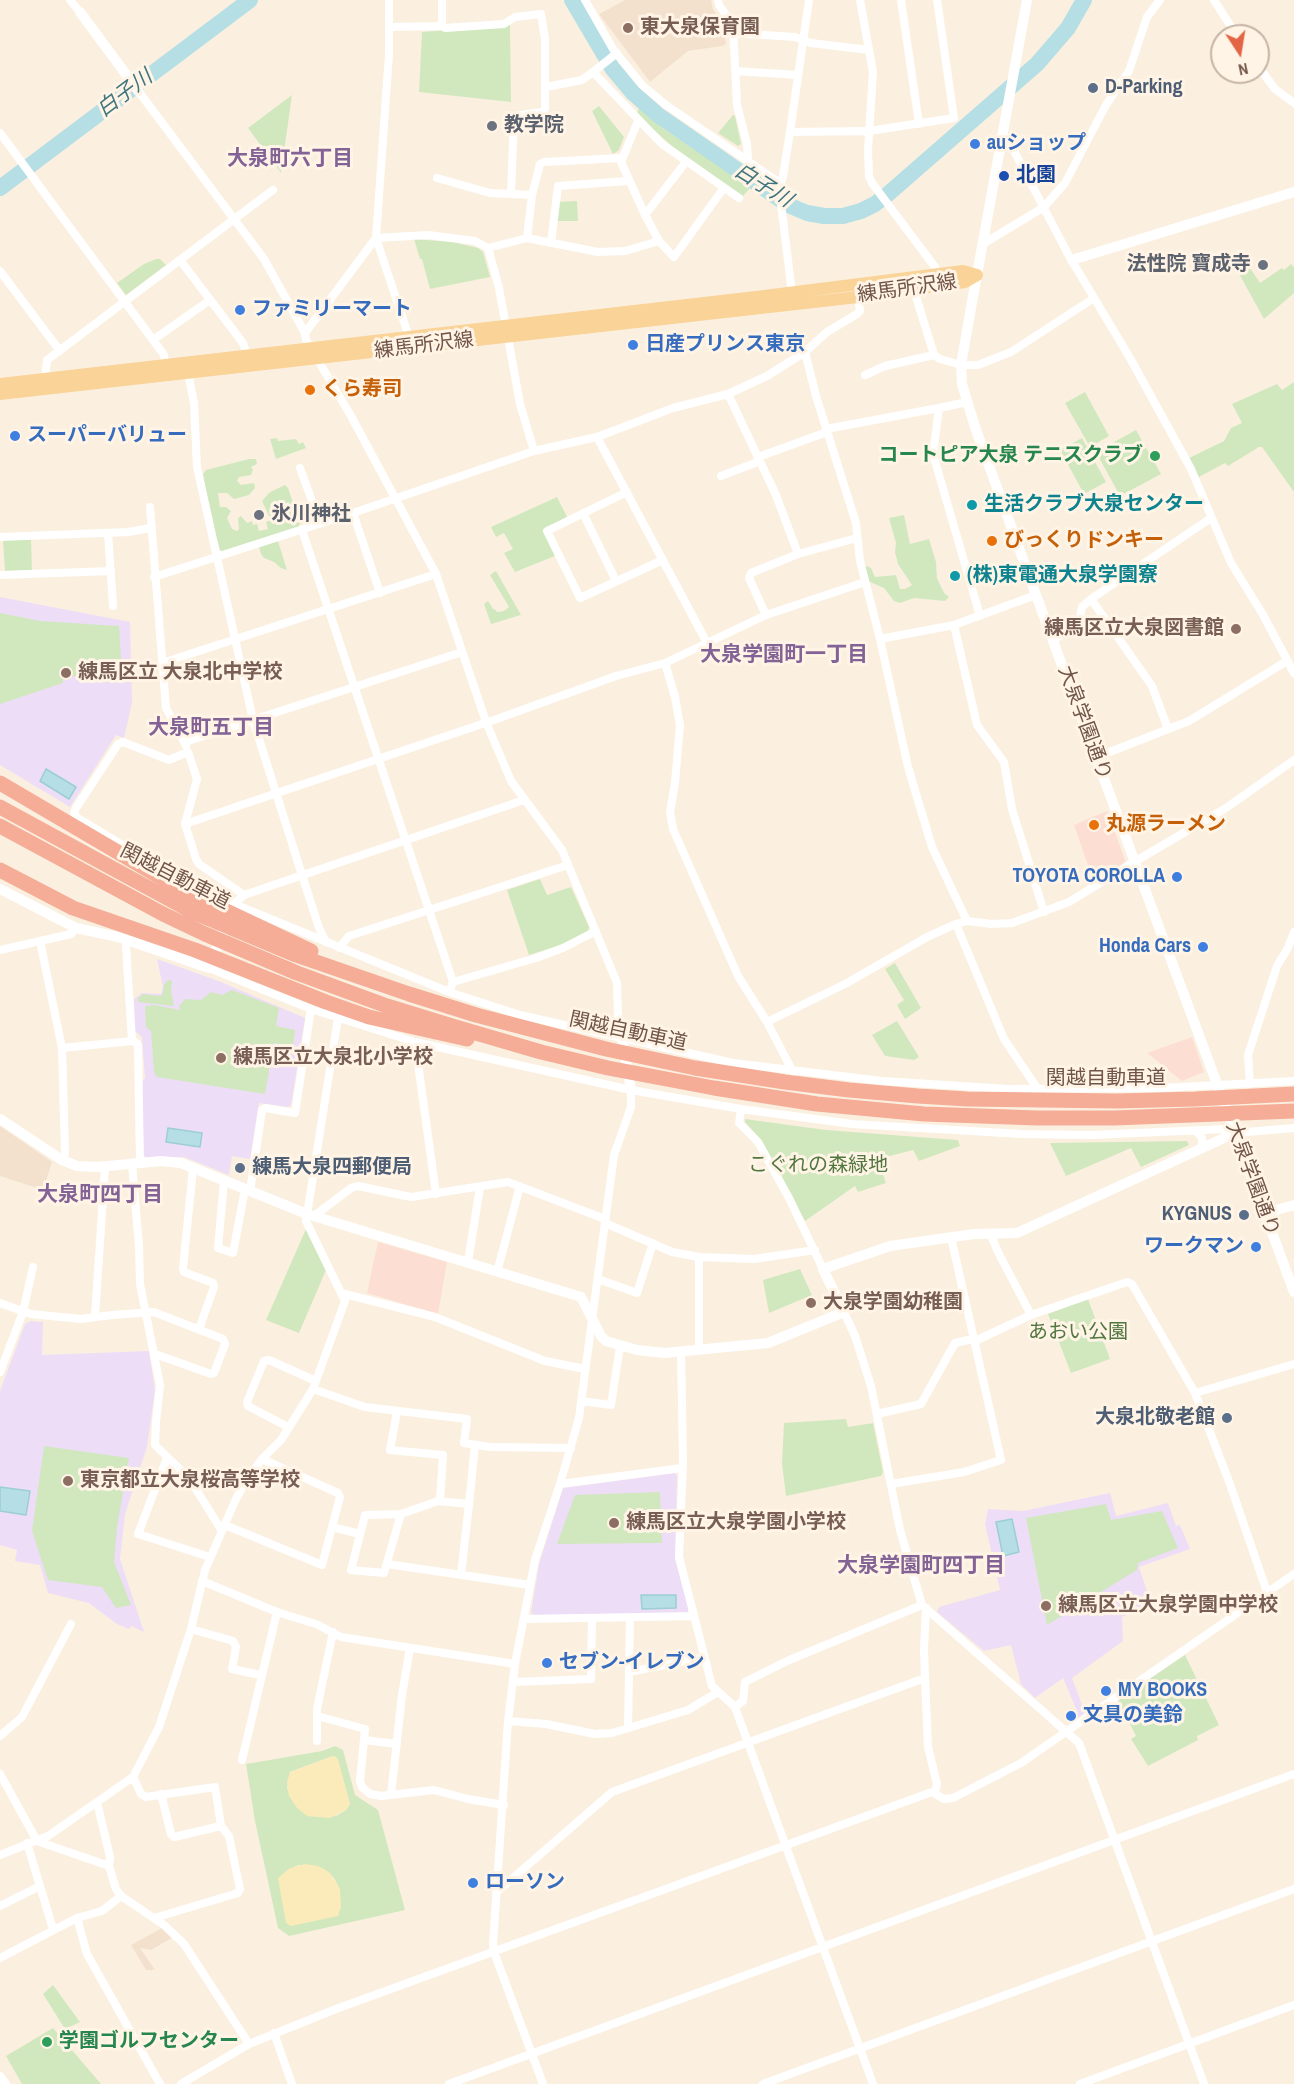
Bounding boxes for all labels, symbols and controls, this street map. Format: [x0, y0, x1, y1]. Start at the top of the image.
place label: 東大泉保育園 [640, 16, 760, 40]
marker: 東大泉保育園 [621, 21, 635, 35]
north arrow [1210, 24, 1270, 84]
text: N [1236, 58, 1250, 81]
water label: 白子川 [92, 65, 158, 123]
place label: D-Parking [1105, 76, 1182, 100]
marker: D-Parking [1086, 81, 1100, 95]
place label: 教学院 [504, 114, 564, 138]
marker: 教学院 [485, 119, 499, 133]
place label: auショップ [987, 132, 1086, 156]
marker: auショップ [968, 137, 982, 151]
district label: 大泉町六丁目 [227, 146, 353, 172]
water label: 白子川 [730, 159, 796, 213]
place label: 北園 [1016, 164, 1056, 188]
marker: 北園 [997, 169, 1011, 183]
place label: 法性院 寶成寺 [1126, 253, 1251, 277]
marker: 法性院 寶成寺 [1256, 258, 1270, 272]
street label: 練馬所沢線 [856, 270, 958, 308]
place label: ファミリーマート [252, 298, 412, 322]
marker: ファミリーマート [233, 303, 247, 317]
street label: 練馬所沢線 [373, 328, 475, 364]
place label: 日産プリンス東京 [645, 333, 805, 357]
marker: 日産プリンス東京 [626, 338, 640, 352]
place label: くら寿司 [322, 378, 402, 402]
marker: くら寿司 [303, 383, 317, 397]
place label: スーパーバリュー [27, 424, 187, 448]
marker: スーパーバリュー [8, 429, 22, 443]
place label: コートピア大泉 テニスクラブ [878, 444, 1143, 468]
marker: コートピア大泉 テニスクラブ [1148, 449, 1162, 463]
place label: 生活クラブ大泉センター [984, 493, 1204, 517]
marker: 生活クラブ大泉センター [965, 498, 979, 512]
place label: 氷川神社 [271, 503, 351, 527]
marker: 氷川神社 [252, 508, 266, 522]
place label: びっくりドンキー [1004, 529, 1164, 553]
marker: びっくりドンキー [985, 534, 999, 548]
place label: (株)東電通大泉学園寮 [967, 564, 1158, 588]
marker: (株)東電通大泉学園寮 [948, 569, 962, 583]
place label: 練馬区立大泉図書館 [1044, 617, 1224, 641]
marker: 練馬区立大泉図書館 [1229, 622, 1243, 636]
district label: 大泉学園町一丁目 [700, 642, 868, 668]
place label: 練馬区立 大泉北中学校 [78, 661, 283, 685]
street label: 大泉学園通り [1052, 663, 1116, 783]
marker: 練馬区立 大泉北中学校 [59, 666, 73, 680]
district label: 大泉町五丁目 [148, 715, 274, 741]
place label: 丸源ラーメン [1106, 813, 1226, 837]
marker: 丸源ラーメン [1087, 818, 1101, 832]
street label: 関越自動車道 [116, 839, 234, 915]
place label: TOYOTA COROLLA [1013, 865, 1165, 889]
marker: TOYOTA COROLLA [1170, 870, 1184, 884]
place label: Honda Cars [1099, 935, 1191, 959]
marker: Honda Cars [1196, 940, 1210, 954]
street label: 関越自動車道 [567, 1008, 689, 1056]
place label: 練馬区立大泉北小学校 [233, 1046, 433, 1070]
marker: 練馬区立大泉北小学校 [214, 1051, 228, 1065]
street label: 関越自動車道 [1046, 1067, 1166, 1091]
street label: 大泉学園通り [1220, 1119, 1284, 1239]
park label: こぐれの森緑地 [748, 1154, 888, 1178]
place label: 練馬大泉四郵便局 [252, 1156, 412, 1180]
marker: 練馬大泉四郵便局 [233, 1161, 247, 1175]
district label: 大泉町四丁目 [37, 1182, 163, 1208]
place label: KYGNUS [1162, 1203, 1232, 1227]
marker: KYGNUS [1237, 1208, 1251, 1222]
place label: ワークマン [1144, 1235, 1244, 1259]
marker: ワークマン [1249, 1240, 1263, 1254]
place label: 大泉学園幼稚園 [823, 1291, 963, 1315]
marker: 大泉学園幼稚園 [804, 1296, 818, 1310]
park label: あおい公園 [1028, 1321, 1128, 1345]
place label: 大泉北敬老館 [1095, 1406, 1215, 1430]
marker: 大泉北敬老館 [1220, 1411, 1234, 1425]
place label: 東京都立大泉桜高等学校 [80, 1469, 300, 1493]
marker: 東京都立大泉桜高等学校 [61, 1474, 75, 1488]
place label: 練馬区立大泉学園小学校 [626, 1511, 846, 1535]
marker: 練馬区立大泉学園小学校 [607, 1516, 621, 1530]
district label: 大泉学園町四丁目 [837, 1553, 1005, 1579]
place label: 練馬区立大泉学園中学校 [1058, 1594, 1278, 1618]
marker: 練馬区立大泉学園中学校 [1039, 1599, 1053, 1613]
place label: セブン-イレブン [559, 1651, 704, 1675]
marker: セブン-イレブン [540, 1656, 554, 1670]
place label: MY BOOKS [1118, 1679, 1207, 1703]
marker: MY BOOKS [1099, 1684, 1113, 1698]
place label: 文具の美鈴 [1083, 1704, 1183, 1728]
marker: 文具の美鈴 [1064, 1709, 1078, 1723]
place label: ローソン [485, 1871, 565, 1895]
marker: ローソン [466, 1876, 480, 1890]
place label: 学園ゴルフセンター [59, 2030, 239, 2054]
marker: 学園ゴルフセンター [40, 2035, 54, 2049]

